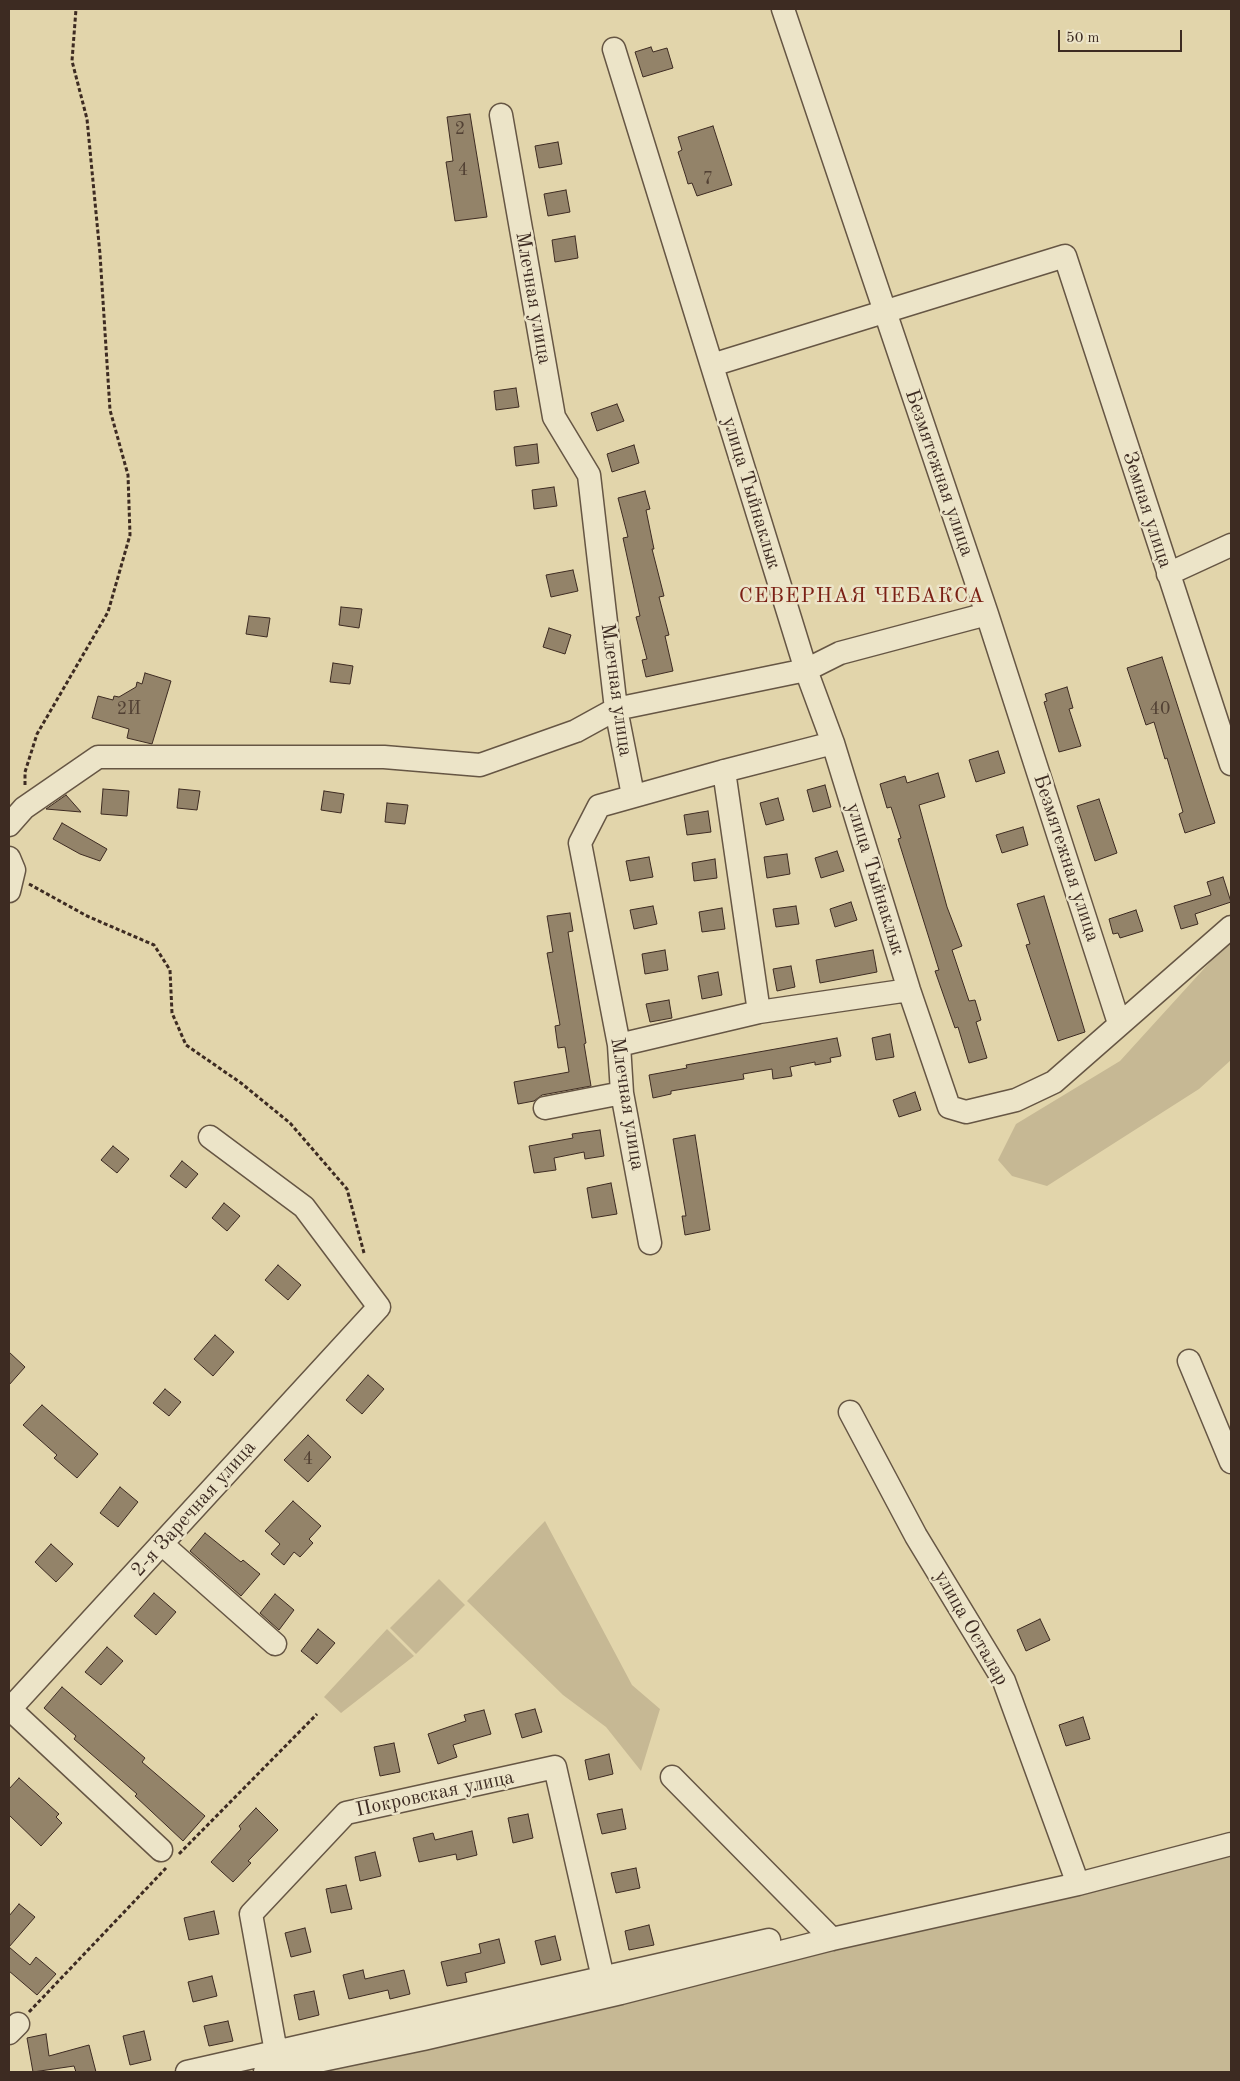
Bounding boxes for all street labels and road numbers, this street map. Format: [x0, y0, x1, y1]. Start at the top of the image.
street label: Млечная улица [510, 230, 556, 366]
street label: Безмятежная улица [899, 386, 979, 560]
street label: улица Тыйнаклык [716, 414, 786, 572]
street label: Земная улица [1117, 449, 1177, 571]
street label: Млечная улица [595, 622, 637, 758]
street label: Безмятежная улица [1028, 771, 1104, 945]
street label: улица Тыйнаклык [840, 800, 910, 958]
street label: Млечная улица [605, 1036, 649, 1172]
street label: 2-я Заречная улица [127, 1436, 261, 1582]
street label: улица Осталар [928, 1566, 1014, 1690]
street label: Покровская улица [354, 1765, 516, 1823]

